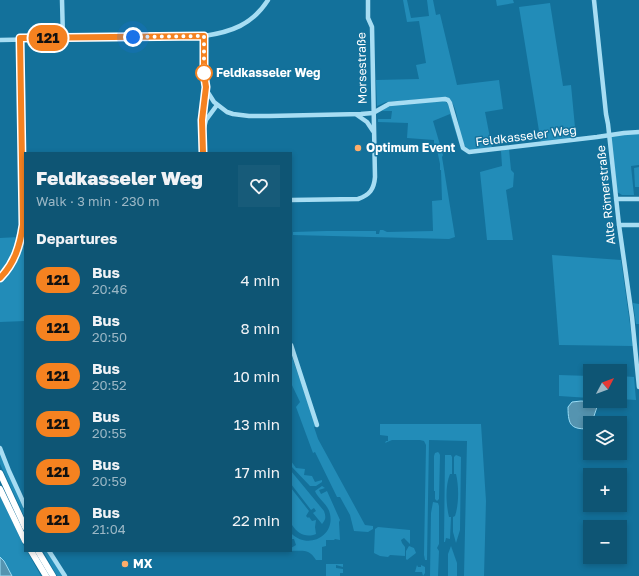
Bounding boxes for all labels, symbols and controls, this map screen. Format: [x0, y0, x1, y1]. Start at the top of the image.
line badge: 121 [25, 25, 71, 51]
your location [123, 27, 143, 47]
text: 121 [37, 29, 59, 46]
street label: Morsestraße [353, 32, 370, 104]
marker: Feldkasseler Weg [195, 64, 213, 82]
place label: Feldkasseler Weg [216, 65, 320, 80]
street label: Feldkasseler Weg [474, 122, 577, 149]
place label: Optimum Event [366, 140, 455, 155]
marker: Optimum Event [353, 143, 363, 153]
street label: Alte Römerstraße [593, 144, 618, 246]
button: heart [238, 165, 280, 207]
text: Feldkasseler Weg [36, 166, 203, 189]
text: Walk · 3 min · 230 m [36, 193, 159, 209]
text: Departures [36, 229, 117, 247]
text: Bus [92, 263, 120, 281]
text: 121 [47, 271, 69, 288]
text: 4 min [241, 271, 280, 289]
text: 20:46 [92, 281, 127, 297]
text: Bus [92, 311, 120, 329]
text: 121 [47, 319, 69, 336]
text: 8 min [241, 319, 280, 337]
text: 20:50 [92, 329, 127, 345]
text: Bus [92, 359, 120, 377]
north arrow [583, 364, 627, 408]
map controls [583, 364, 627, 564]
text: 121 [47, 367, 69, 384]
text: 10 min [233, 367, 280, 385]
text: 20:52 [92, 377, 127, 393]
text: Bus [92, 407, 120, 425]
text: 121 [47, 415, 69, 432]
text: 13 min [234, 415, 280, 433]
button: layers [583, 416, 627, 460]
text: 20:55 [92, 425, 127, 441]
text: Bus [92, 455, 120, 473]
text: 121 [47, 463, 69, 480]
text: 17 min [235, 463, 280, 481]
button: + [583, 468, 627, 512]
text: 20:59 [92, 473, 127, 489]
text: Bus [92, 503, 120, 521]
text: 121 [47, 511, 69, 528]
text: 22 min [232, 511, 280, 529]
button: − [583, 520, 627, 564]
text: 21:04 [92, 521, 126, 537]
place label: MX [133, 556, 153, 571]
marker: MX [120, 559, 130, 569]

